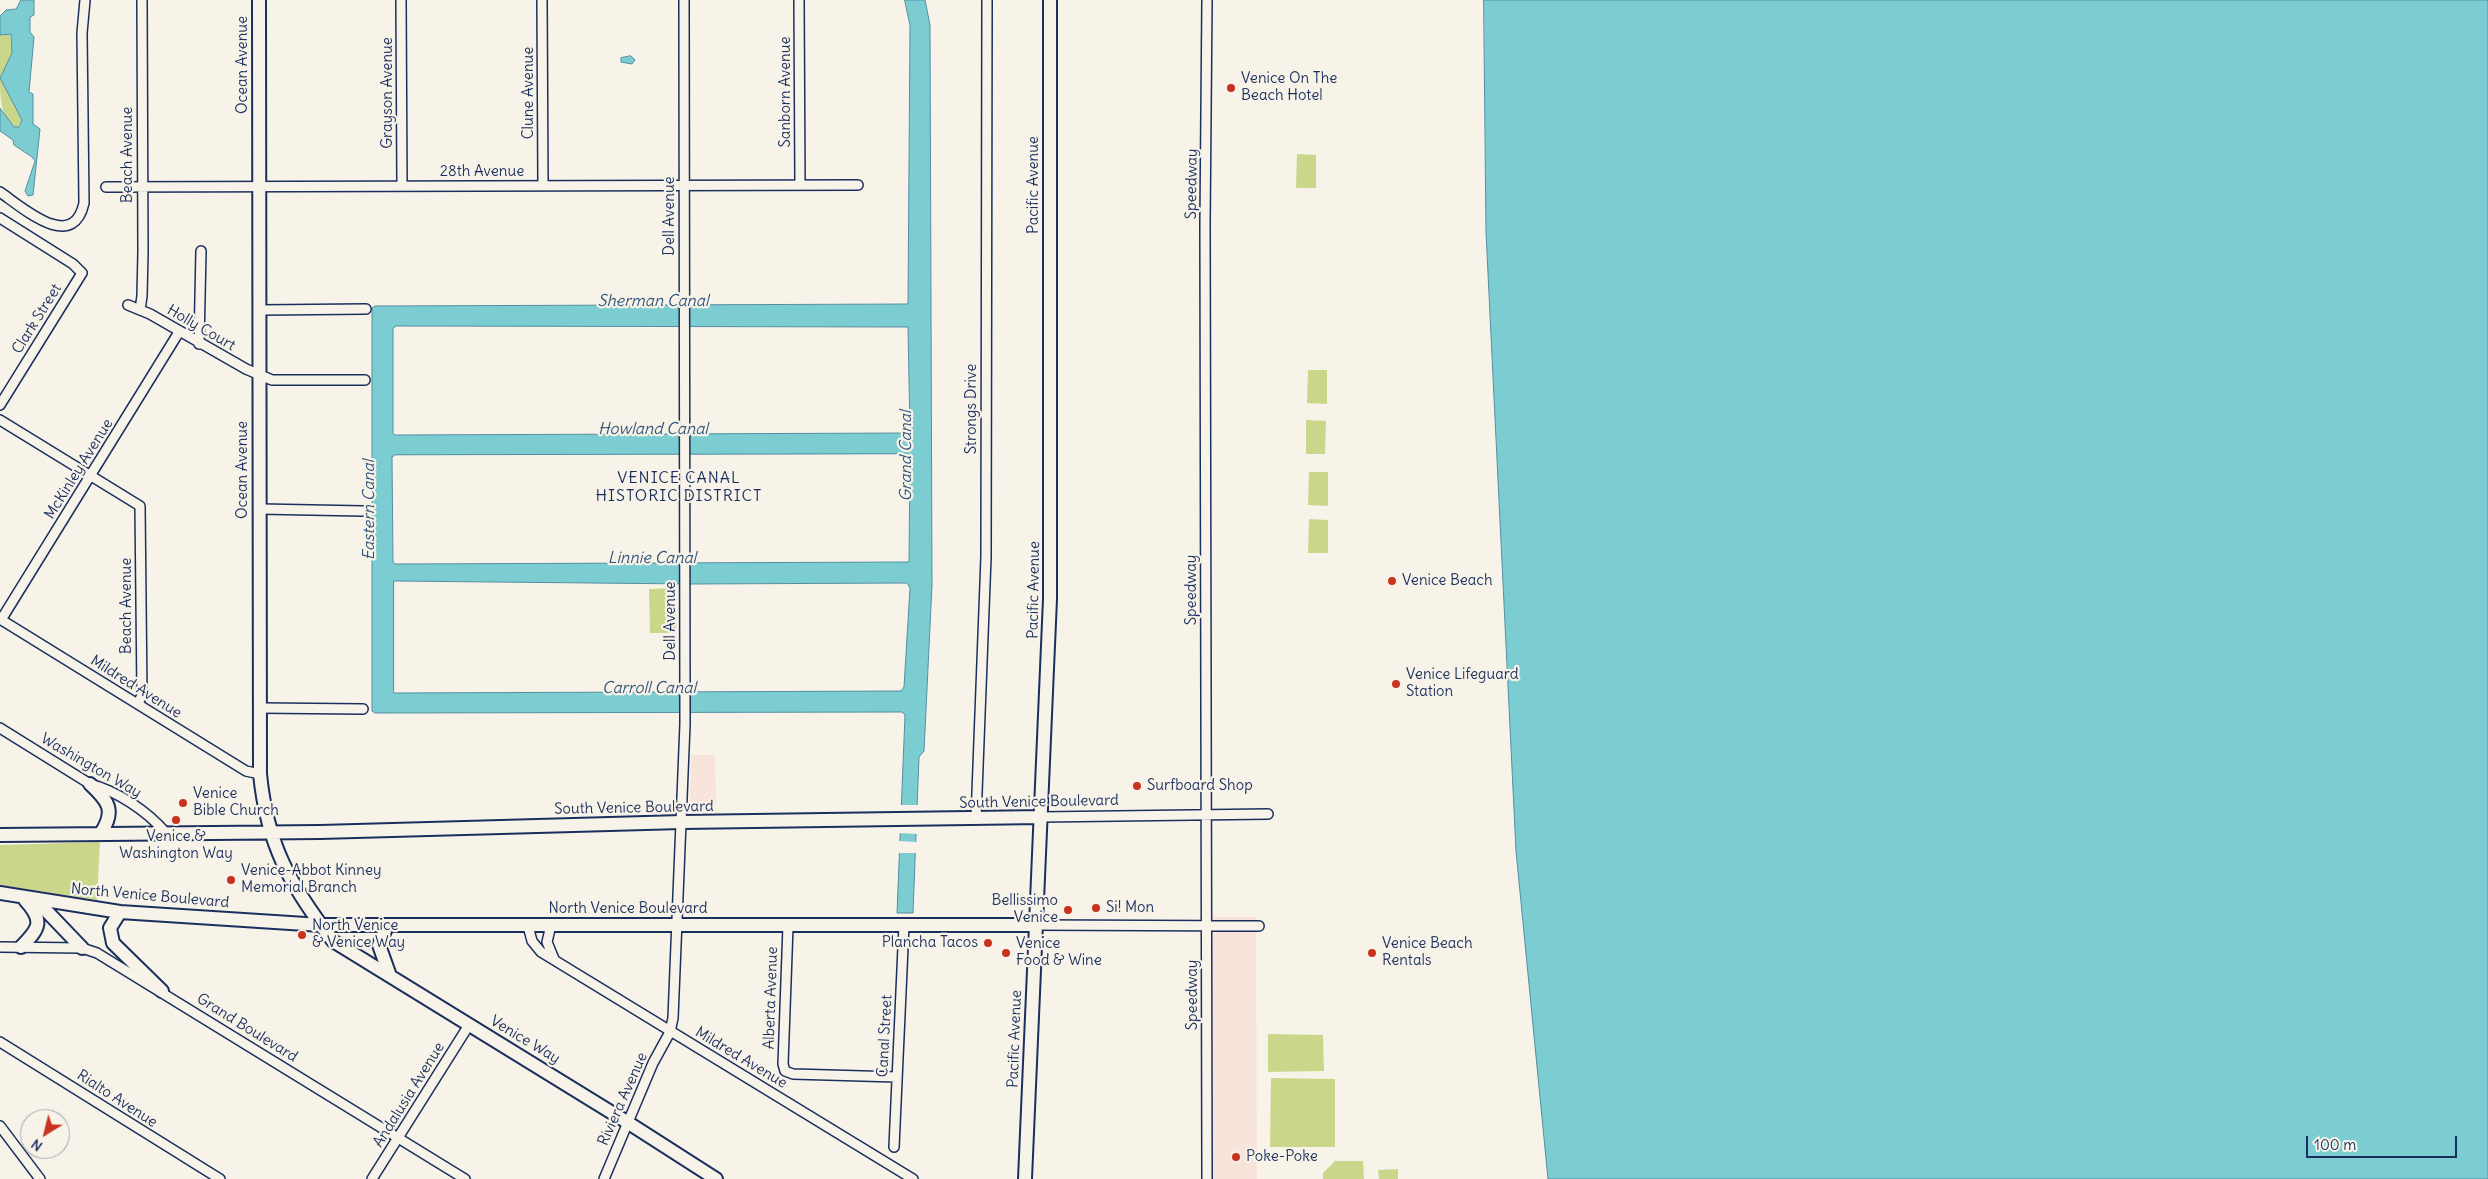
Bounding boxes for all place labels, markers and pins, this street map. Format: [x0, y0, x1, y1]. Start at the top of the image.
place label: Venice On The Beach Hotel [1241, 70, 1337, 105]
marker: Venice On The Beach Hotel [1225, 82, 1237, 94]
place label: Venice Beach [1402, 572, 1493, 590]
marker: Venice Beach [1386, 575, 1398, 587]
place label: Venice Lifeguard Station [1406, 666, 1518, 701]
marker: Venice Lifeguard Station [1390, 678, 1402, 690]
place label: Surfboard Shop [1147, 777, 1253, 795]
marker: Surfboard Shop [1131, 780, 1143, 792]
place label: Venice Bible Church [193, 785, 279, 820]
marker: Venice Bible Church [177, 797, 189, 809]
marker: Venice & Washington Way [170, 814, 182, 826]
place label: Venice & Washington Way [119, 828, 233, 863]
place label: Venice-Abbot Kinney Memorial Branch [241, 862, 382, 897]
marker: Venice-Abbot Kinney Memorial Branch [225, 874, 237, 886]
place label: Bellissimo Venice [991, 892, 1058, 927]
place label: Si! Mon [1106, 899, 1154, 917]
marker: Si! Mon [1090, 902, 1102, 914]
marker: Bellissimo Venice [1062, 904, 1074, 916]
place label: North Venice & Venice Way [312, 917, 405, 952]
marker: North Venice & Venice Way [296, 929, 308, 941]
place label: Plancha Tacos [882, 934, 978, 952]
place label: Venice Food & Wine [1016, 935, 1102, 970]
place label: Venice Beach Rentals [1382, 935, 1473, 970]
marker: Plancha Tacos [982, 937, 994, 949]
marker: Venice Food & Wine [1000, 947, 1012, 959]
marker: Venice Beach Rentals [1366, 947, 1378, 959]
place label: Poke-Poke [1246, 1148, 1318, 1166]
marker: Poke-Poke [1230, 1151, 1242, 1163]

